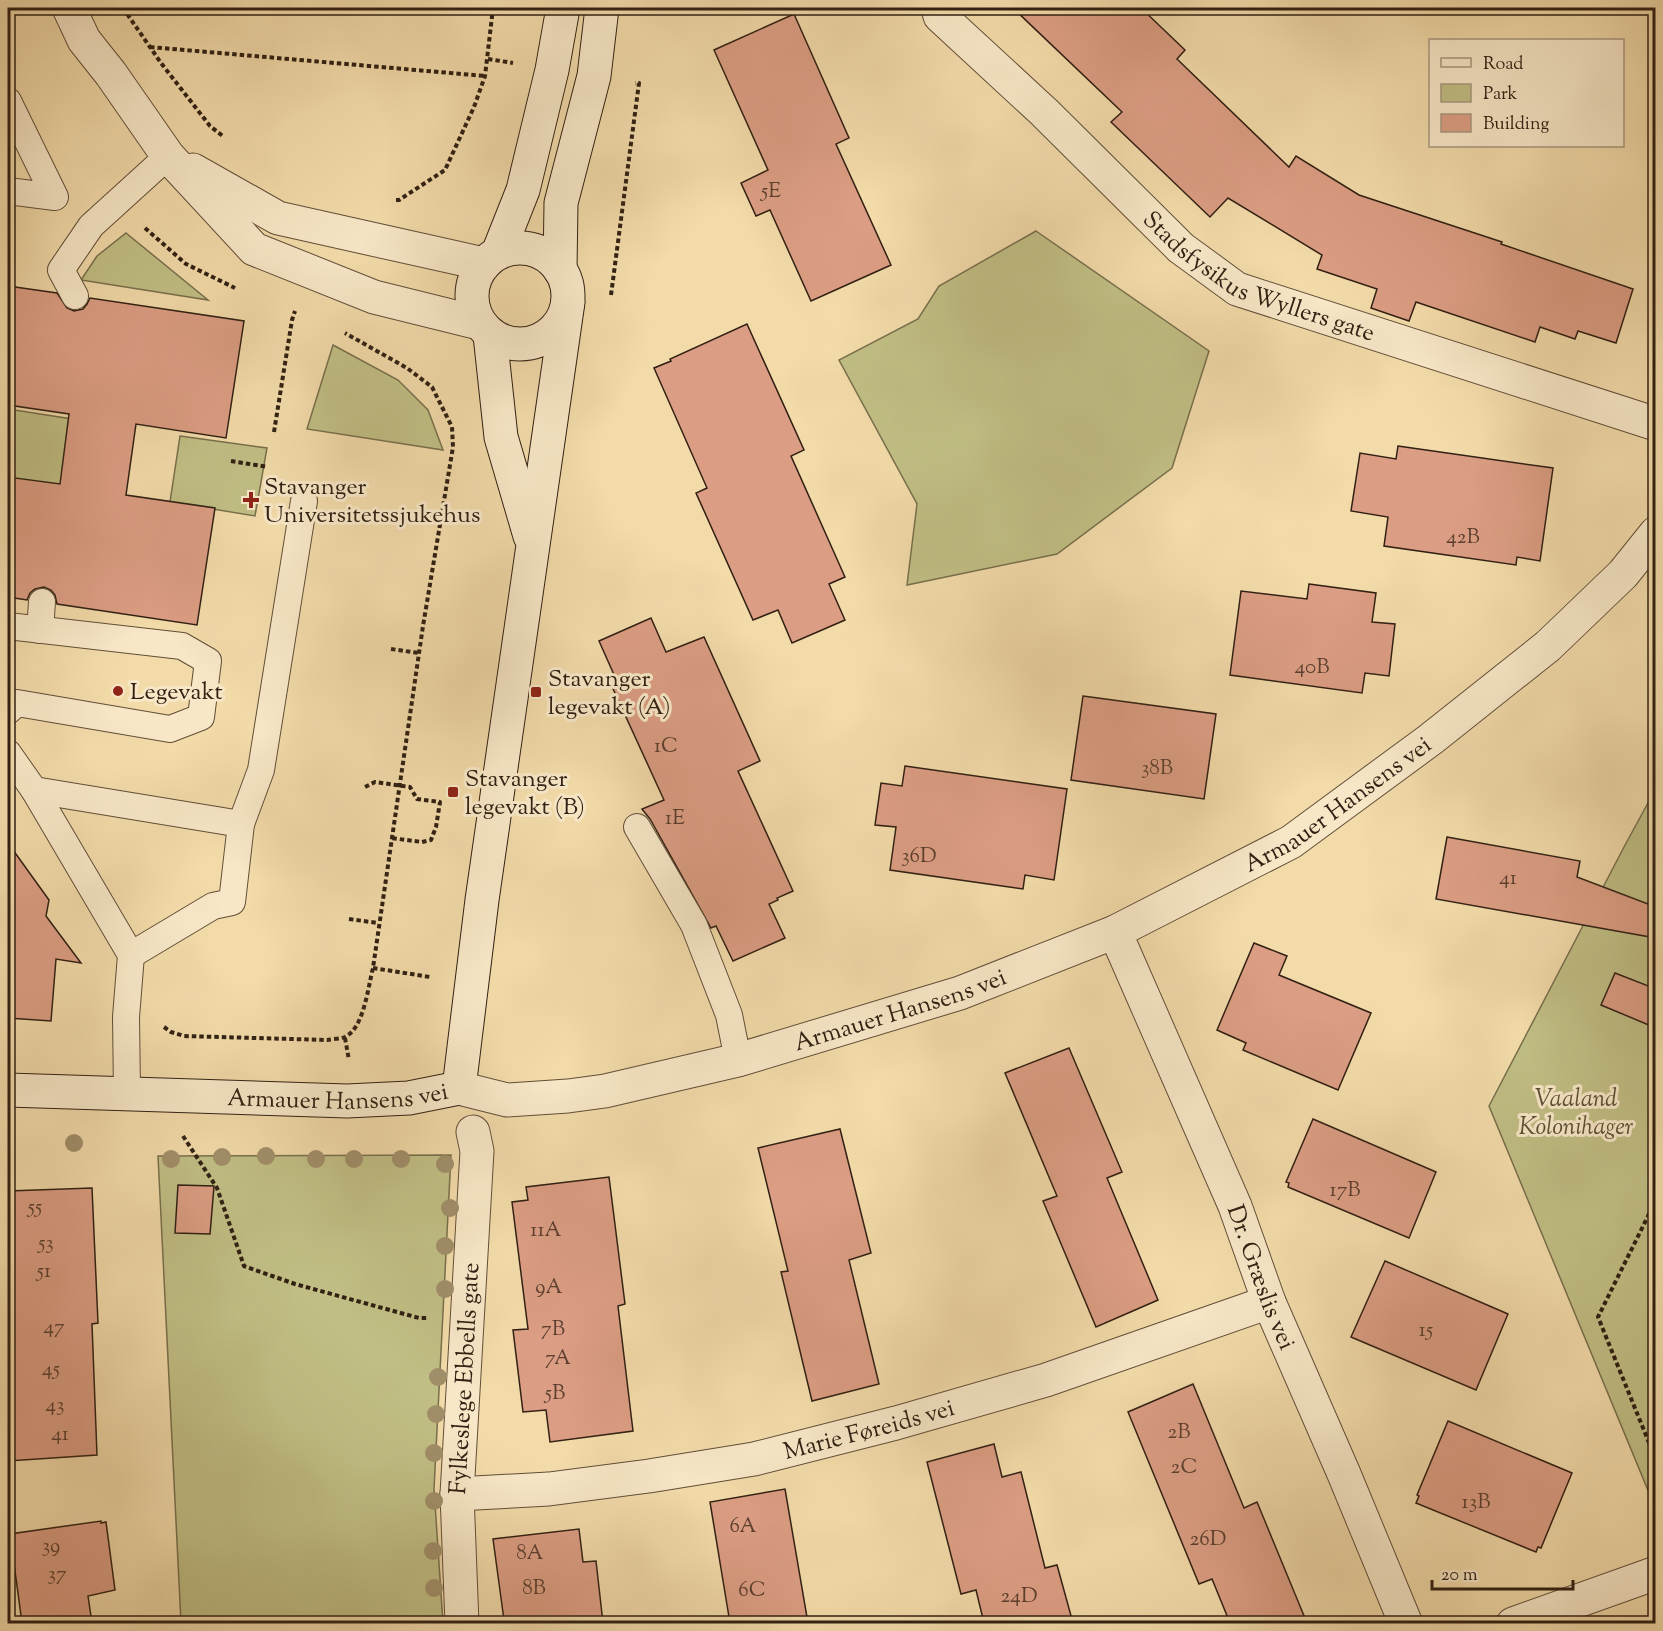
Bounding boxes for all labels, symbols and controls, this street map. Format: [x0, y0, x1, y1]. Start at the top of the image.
legend [1429, 39, 1624, 147]
text: Road [1483, 52, 1523, 78]
text: Park [1483, 82, 1518, 108]
text: Building [1483, 112, 1549, 138]
house number: 5E [760, 177, 781, 207]
street label: Stadsfysikus Wyllers gate [1134, 204, 1379, 351]
place label: Stavanger Universitetssjukehus [264, 471, 480, 533]
marker: Stavanger Universitetssjukehus [242, 491, 260, 509]
house number: 42B [1446, 523, 1480, 553]
house number: 40B [1295, 653, 1329, 683]
place label: Stavanger legevakt (A) [548, 663, 671, 725]
place label: Legevakt [130, 676, 223, 710]
marker: Legevakt [111, 684, 125, 698]
marker: Stavanger legevakt (A) [529, 685, 543, 699]
street label: Armauer Hansens vei [1239, 729, 1439, 882]
house number: 1C [654, 732, 678, 762]
house number: 38B [1141, 754, 1173, 784]
place label: Stavanger legevakt (B) [465, 763, 585, 825]
marker: Stavanger legevakt (B) [446, 785, 460, 799]
house number: 1E [665, 804, 685, 834]
house number: 36D [901, 842, 937, 872]
house number: 41 [1499, 864, 1517, 894]
street label: Armauer Hansens vei [790, 961, 1012, 1061]
street label: Armauer Hansens vei [227, 1076, 452, 1120]
park label: Vaaland Kolonihager [1519, 1083, 1634, 1145]
house number: 17B [1330, 1176, 1360, 1206]
house number: 55 [27, 1193, 42, 1223]
street label: Dr. Græslis vei [1217, 1201, 1303, 1356]
house number: 11A [530, 1216, 562, 1246]
house number: 53 [37, 1229, 54, 1259]
house number: 51 [36, 1257, 51, 1287]
street label: Fylkeslege Ebbells gate [442, 1261, 489, 1495]
house number: 9A [535, 1273, 563, 1303]
house number: 47 [43, 1313, 65, 1343]
house number: 7B [541, 1315, 565, 1345]
house number: 15 [1419, 1316, 1433, 1346]
house number: 7A [545, 1344, 571, 1374]
house number: 45 [42, 1355, 60, 1385]
house number: 5B [544, 1379, 565, 1409]
house number: 43 [45, 1391, 65, 1421]
street label: Marie Føreids vei [780, 1392, 959, 1470]
house number: 2B [1167, 1418, 1191, 1448]
house number: 41 [51, 1420, 69, 1450]
house number: 2C [1171, 1453, 1197, 1483]
house number: 13B [1462, 1488, 1490, 1518]
house number: 6A [729, 1512, 757, 1542]
house number: 26D [1190, 1525, 1226, 1555]
house number: 39 [42, 1532, 60, 1562]
house number: 8A [516, 1539, 544, 1569]
scale bar [1432, 1553, 1573, 1591]
house number: 37 [47, 1560, 67, 1590]
text: 20 m [1441, 1563, 1478, 1589]
house number: 8B [522, 1574, 546, 1604]
house number: 6C [738, 1576, 766, 1606]
house number: 24D [1000, 1582, 1038, 1612]

